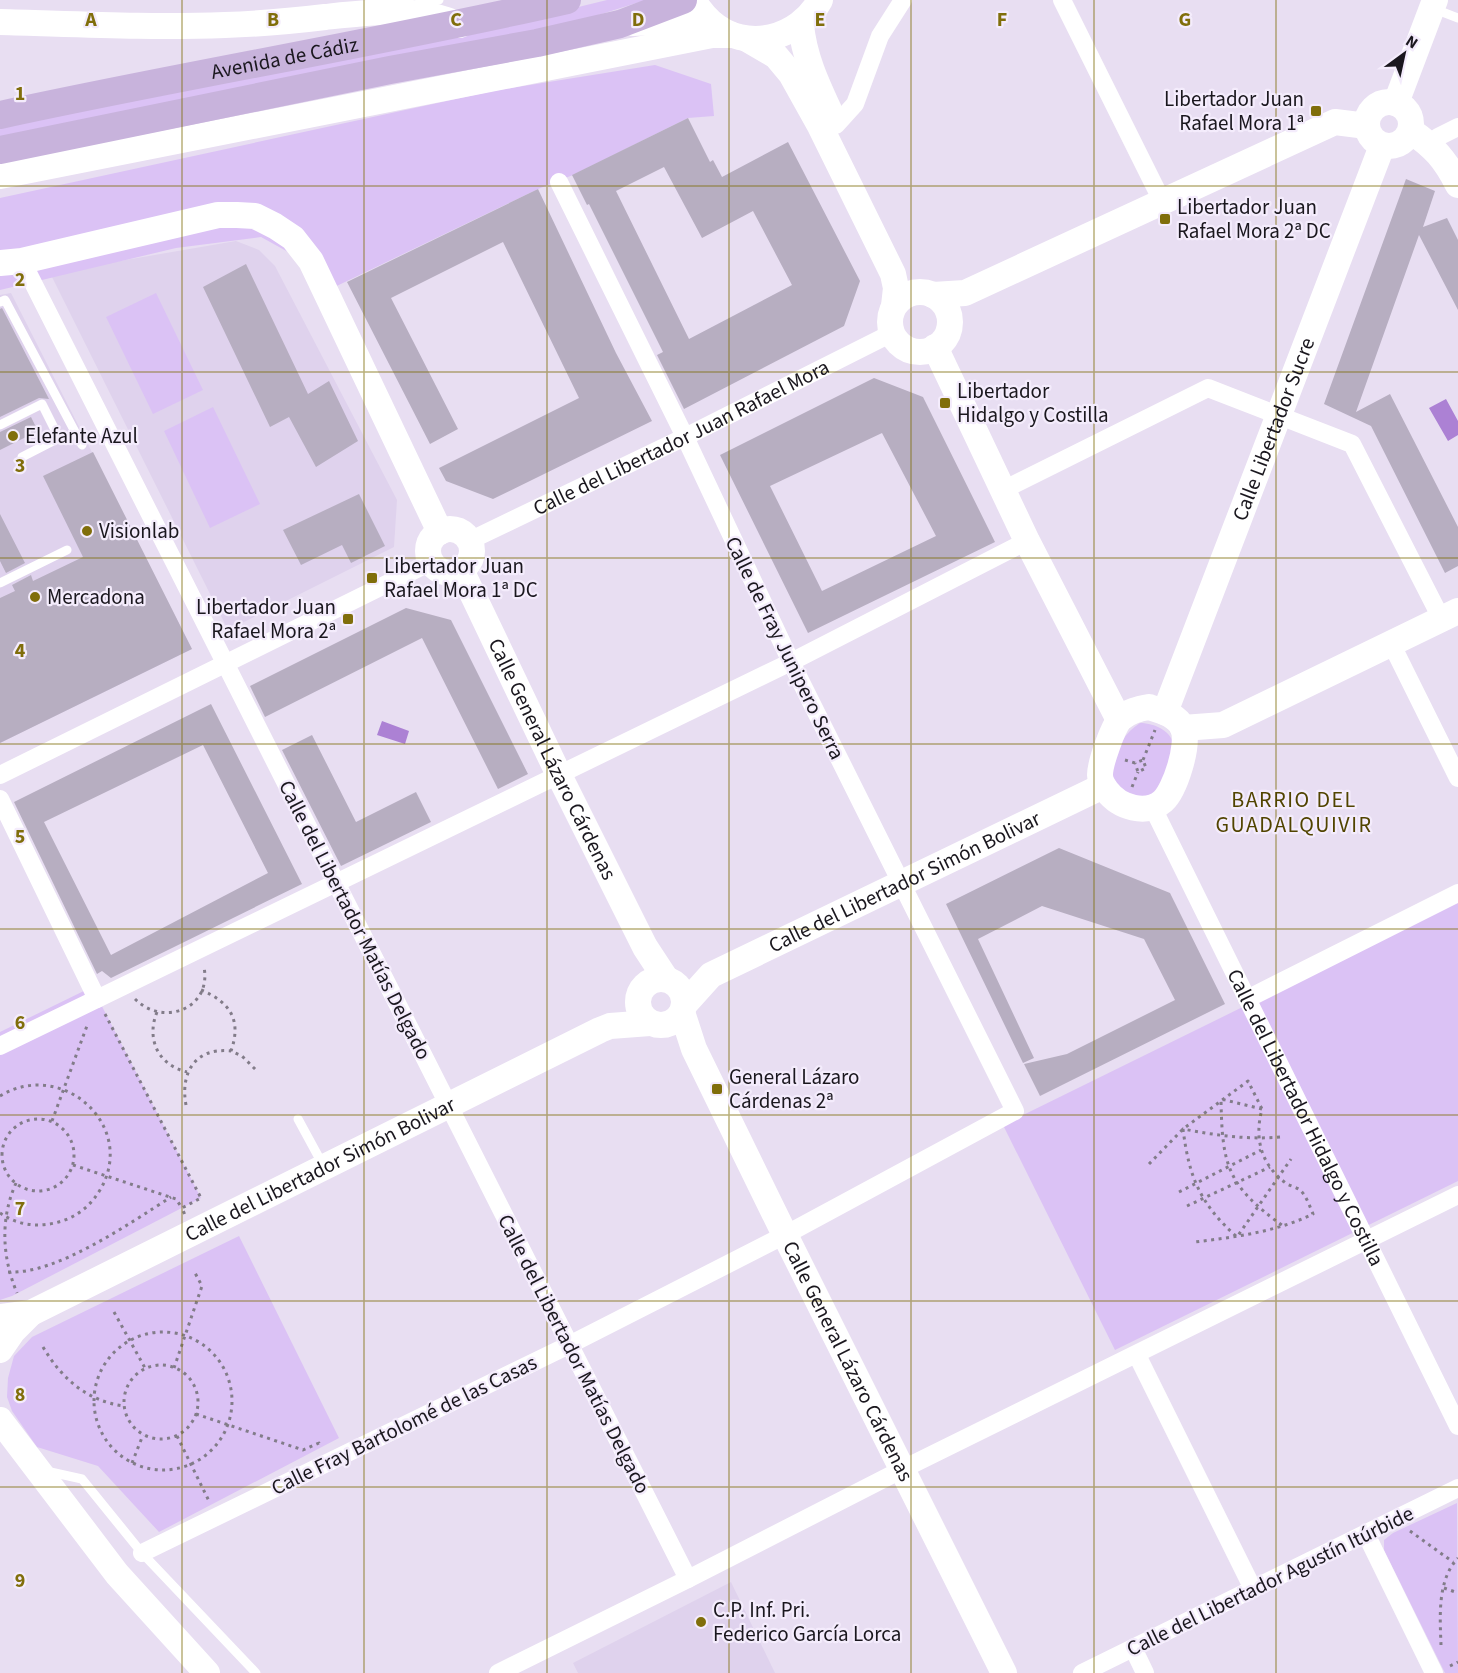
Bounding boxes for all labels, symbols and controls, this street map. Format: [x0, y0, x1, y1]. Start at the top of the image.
text: A [84, 6, 97, 34]
text: B [267, 6, 279, 34]
text: C [450, 6, 462, 34]
text: D [632, 6, 644, 34]
text: E [815, 6, 825, 34]
text: F [997, 6, 1007, 34]
text: G [1179, 6, 1191, 34]
north arrow [1374, 24, 1434, 84]
street label: Avenida de Cádiz [208, 29, 361, 87]
text: N [1401, 30, 1422, 54]
text: 1 [15, 80, 25, 108]
place label: Libertador Juan Rafael Mora 1ª [1164, 84, 1304, 138]
marker: Libertador Juan Rafael Mora 1ª [1309, 104, 1323, 118]
place label: Libertador Juan Rafael Mora 2ª DC [1177, 192, 1331, 246]
marker: Libertador Juan Rafael Mora 2ª DC [1158, 212, 1172, 226]
text: 2 [15, 266, 25, 294]
street label: Calle Libertador Sucre [1225, 333, 1322, 525]
street label: Calle del Libertador Juan Rafael Mora [528, 352, 834, 523]
place label: Libertador Hidalgo y Costilla [957, 376, 1109, 430]
marker: Libertador Hidalgo y Costilla [938, 396, 952, 410]
place label: Elefante Azul [25, 421, 138, 451]
marker: Elefante Azul [6, 429, 20, 443]
text: 3 [15, 452, 25, 480]
place label: Visionlab [99, 516, 179, 546]
marker: Visionlab [80, 524, 94, 538]
street label: Calle de Fray Junipero Serra [718, 531, 852, 765]
place label: Libertador Juan Rafael Mora 1ª DC [384, 551, 538, 605]
marker: Libertador Juan Rafael Mora 1ª DC [365, 571, 379, 585]
place label: Mercadona [47, 582, 145, 612]
marker: Mercadona [28, 590, 42, 604]
place label: Libertador Juan Rafael Mora 2ª [196, 592, 336, 646]
marker: Libertador Juan Rafael Mora 2ª [341, 612, 355, 626]
street label: Calle General Lázaro Cárdenas [481, 633, 624, 885]
text: 4 [15, 637, 26, 665]
street label: Calle del Libertador Matías Delgado [271, 775, 439, 1065]
district label: BARRIO DEL GUADALQUIVIR [1216, 784, 1372, 841]
street label: Calle del Libertador Simón Bolivar [763, 803, 1046, 960]
text: 5 [15, 823, 25, 851]
street label: Calle del Libertador Hidalgo y Costilla [1220, 964, 1392, 1271]
text: 6 [15, 1009, 25, 1037]
place label: General Lázaro Cárdenas 2ª [729, 1062, 860, 1116]
marker: General Lázaro Cárdenas 2ª [710, 1082, 724, 1096]
street label: Calle del Libertador Simón Bolivar [180, 1089, 461, 1249]
text: 7 [15, 1195, 25, 1223]
street label: Calle del Libertador Matías Delgado [490, 1209, 658, 1499]
street label: Calle General Lázaro Cárdenas [775, 1236, 921, 1487]
street label: Calle Fray Bartolomé de las Casas [266, 1347, 542, 1503]
text: 8 [15, 1381, 25, 1409]
street label: Calle del Libertador Agustín Itúrbide [1121, 1498, 1419, 1664]
text: 9 [15, 1567, 25, 1595]
place label: C.P. Inf. Pri. Federico García Lorca [713, 1595, 901, 1649]
marker: C.P. Inf. Pri. Federico García Lorca [694, 1615, 708, 1629]

